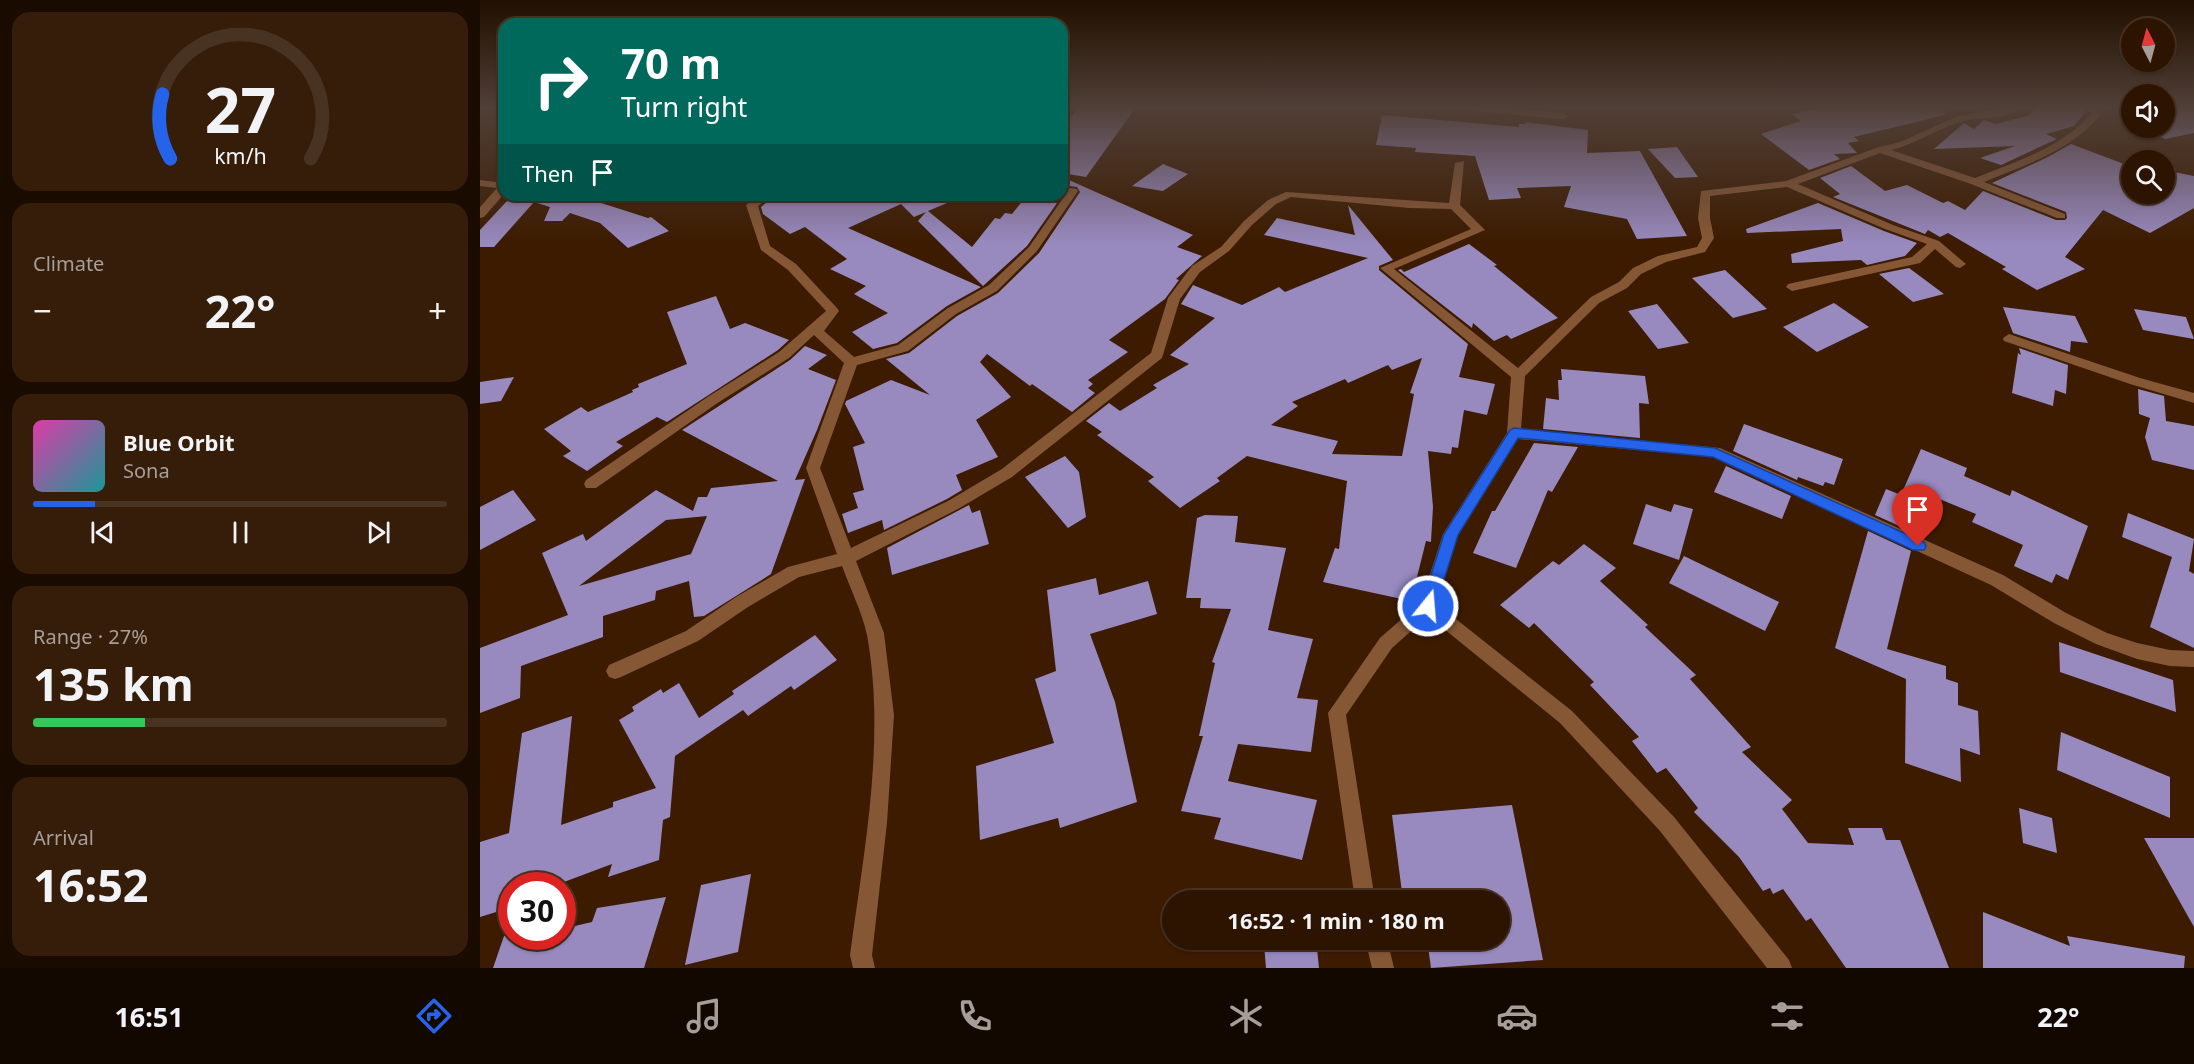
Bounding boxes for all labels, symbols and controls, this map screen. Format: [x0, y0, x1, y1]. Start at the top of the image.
north arrow [2121, 18, 2175, 72]
map controls [2121, 18, 2175, 204]
text: 70 m [621, 34, 721, 91]
icon: right [522, 42, 600, 120]
text: 27 [204, 66, 276, 151]
button: sound [2121, 84, 2175, 138]
text: Turn right [621, 88, 747, 125]
text: km/h [214, 141, 266, 170]
button: search [2121, 150, 2175, 204]
icon: arrive [586, 156, 619, 189]
text: Then [522, 158, 574, 188]
text: Climate [33, 250, 104, 277]
text: 22° [205, 280, 275, 341]
text: − [33, 288, 52, 333]
text: + [428, 288, 447, 333]
text: Blue Orbit [123, 427, 235, 457]
text: Sona [123, 457, 170, 484]
pin [1892, 484, 1943, 546]
icon: arrive [1901, 493, 1934, 526]
icon: previous [86, 516, 119, 549]
icon: pause [224, 516, 257, 549]
icon: next [362, 516, 395, 549]
position arrow [1396, 574, 1460, 638]
text: Range · 27% [33, 623, 148, 650]
text: 135 km [33, 653, 194, 714]
text: Arrival [33, 824, 94, 851]
text: 16:52 [33, 854, 149, 915]
speed limit sign: 30 [498, 872, 576, 950]
text: 16:52 · 1 min · 180 m [1227, 905, 1445, 935]
icon: directions [413, 995, 455, 1037]
icon: music [683, 995, 725, 1037]
icon: phone [954, 995, 996, 1037]
icon: climate [1225, 995, 1267, 1037]
icon: car [1496, 995, 1538, 1037]
icon: filters [1766, 995, 1808, 1037]
text: 16:51 [114, 998, 184, 1035]
text: 22° [2037, 998, 2080, 1035]

